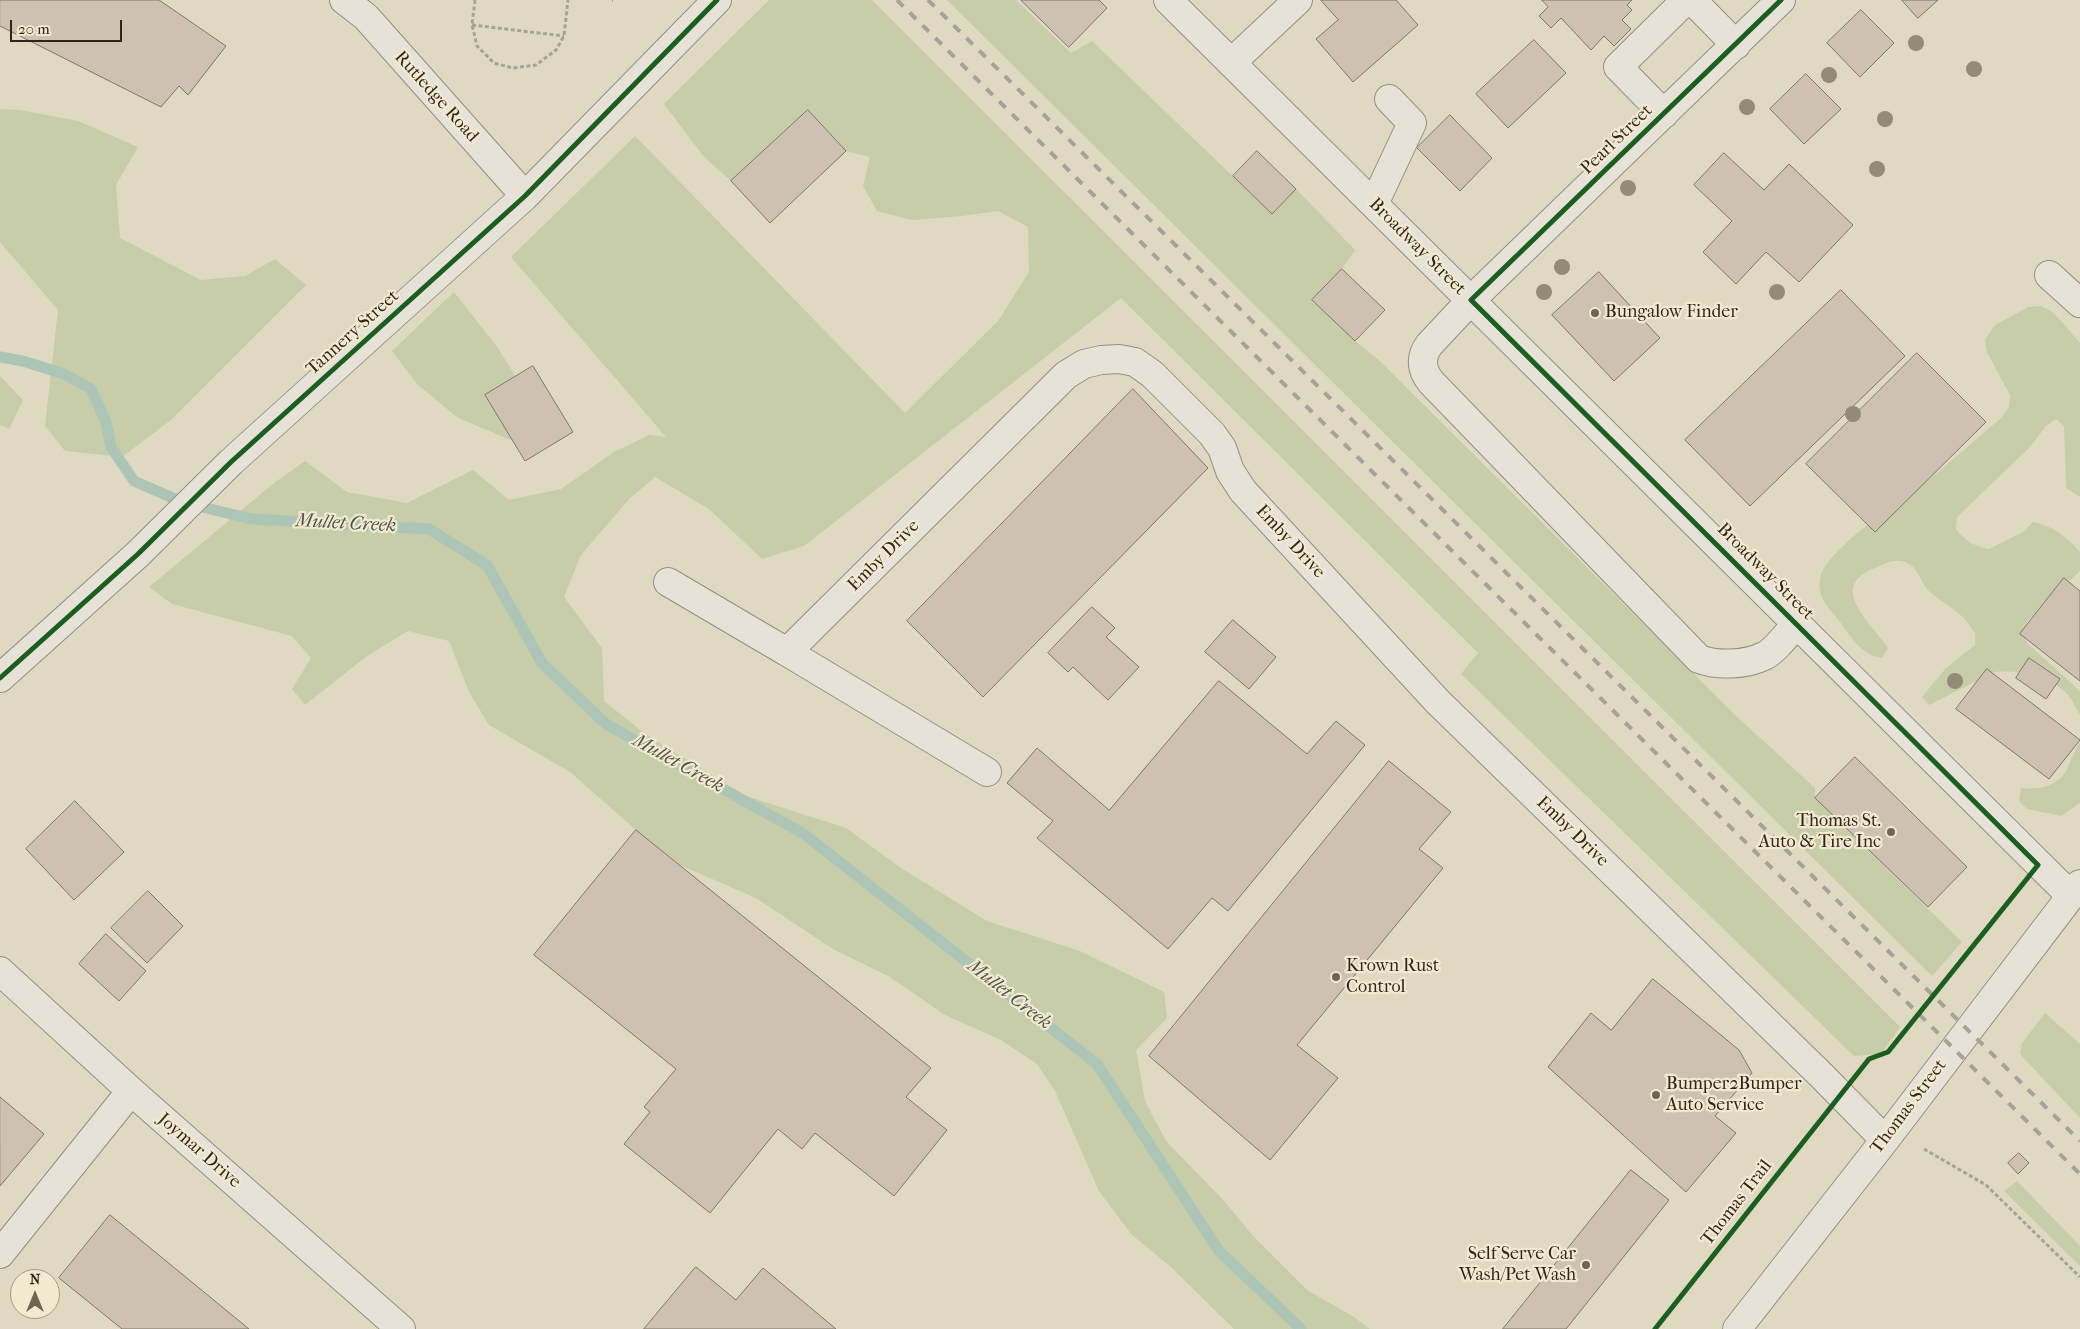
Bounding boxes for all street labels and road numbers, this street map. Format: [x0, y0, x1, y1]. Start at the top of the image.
street label: Rutledge Road [389, 47, 483, 147]
street label: Pearl Street [1577, 100, 1657, 180]
street label: Broadway Street [1364, 194, 1470, 300]
street label: Tannery Street [302, 286, 404, 380]
street label: Emby Drive [1251, 501, 1329, 583]
street label: Emby Drive [844, 516, 924, 596]
street label: Broadway Street [1712, 519, 1818, 625]
street label: Emby Drive [1531, 792, 1613, 872]
street label: Thomas Street [1866, 1055, 1952, 1159]
street label: Joymar Drive [153, 1109, 245, 1193]
street label: Thomas Trail [1697, 1156, 1777, 1250]

